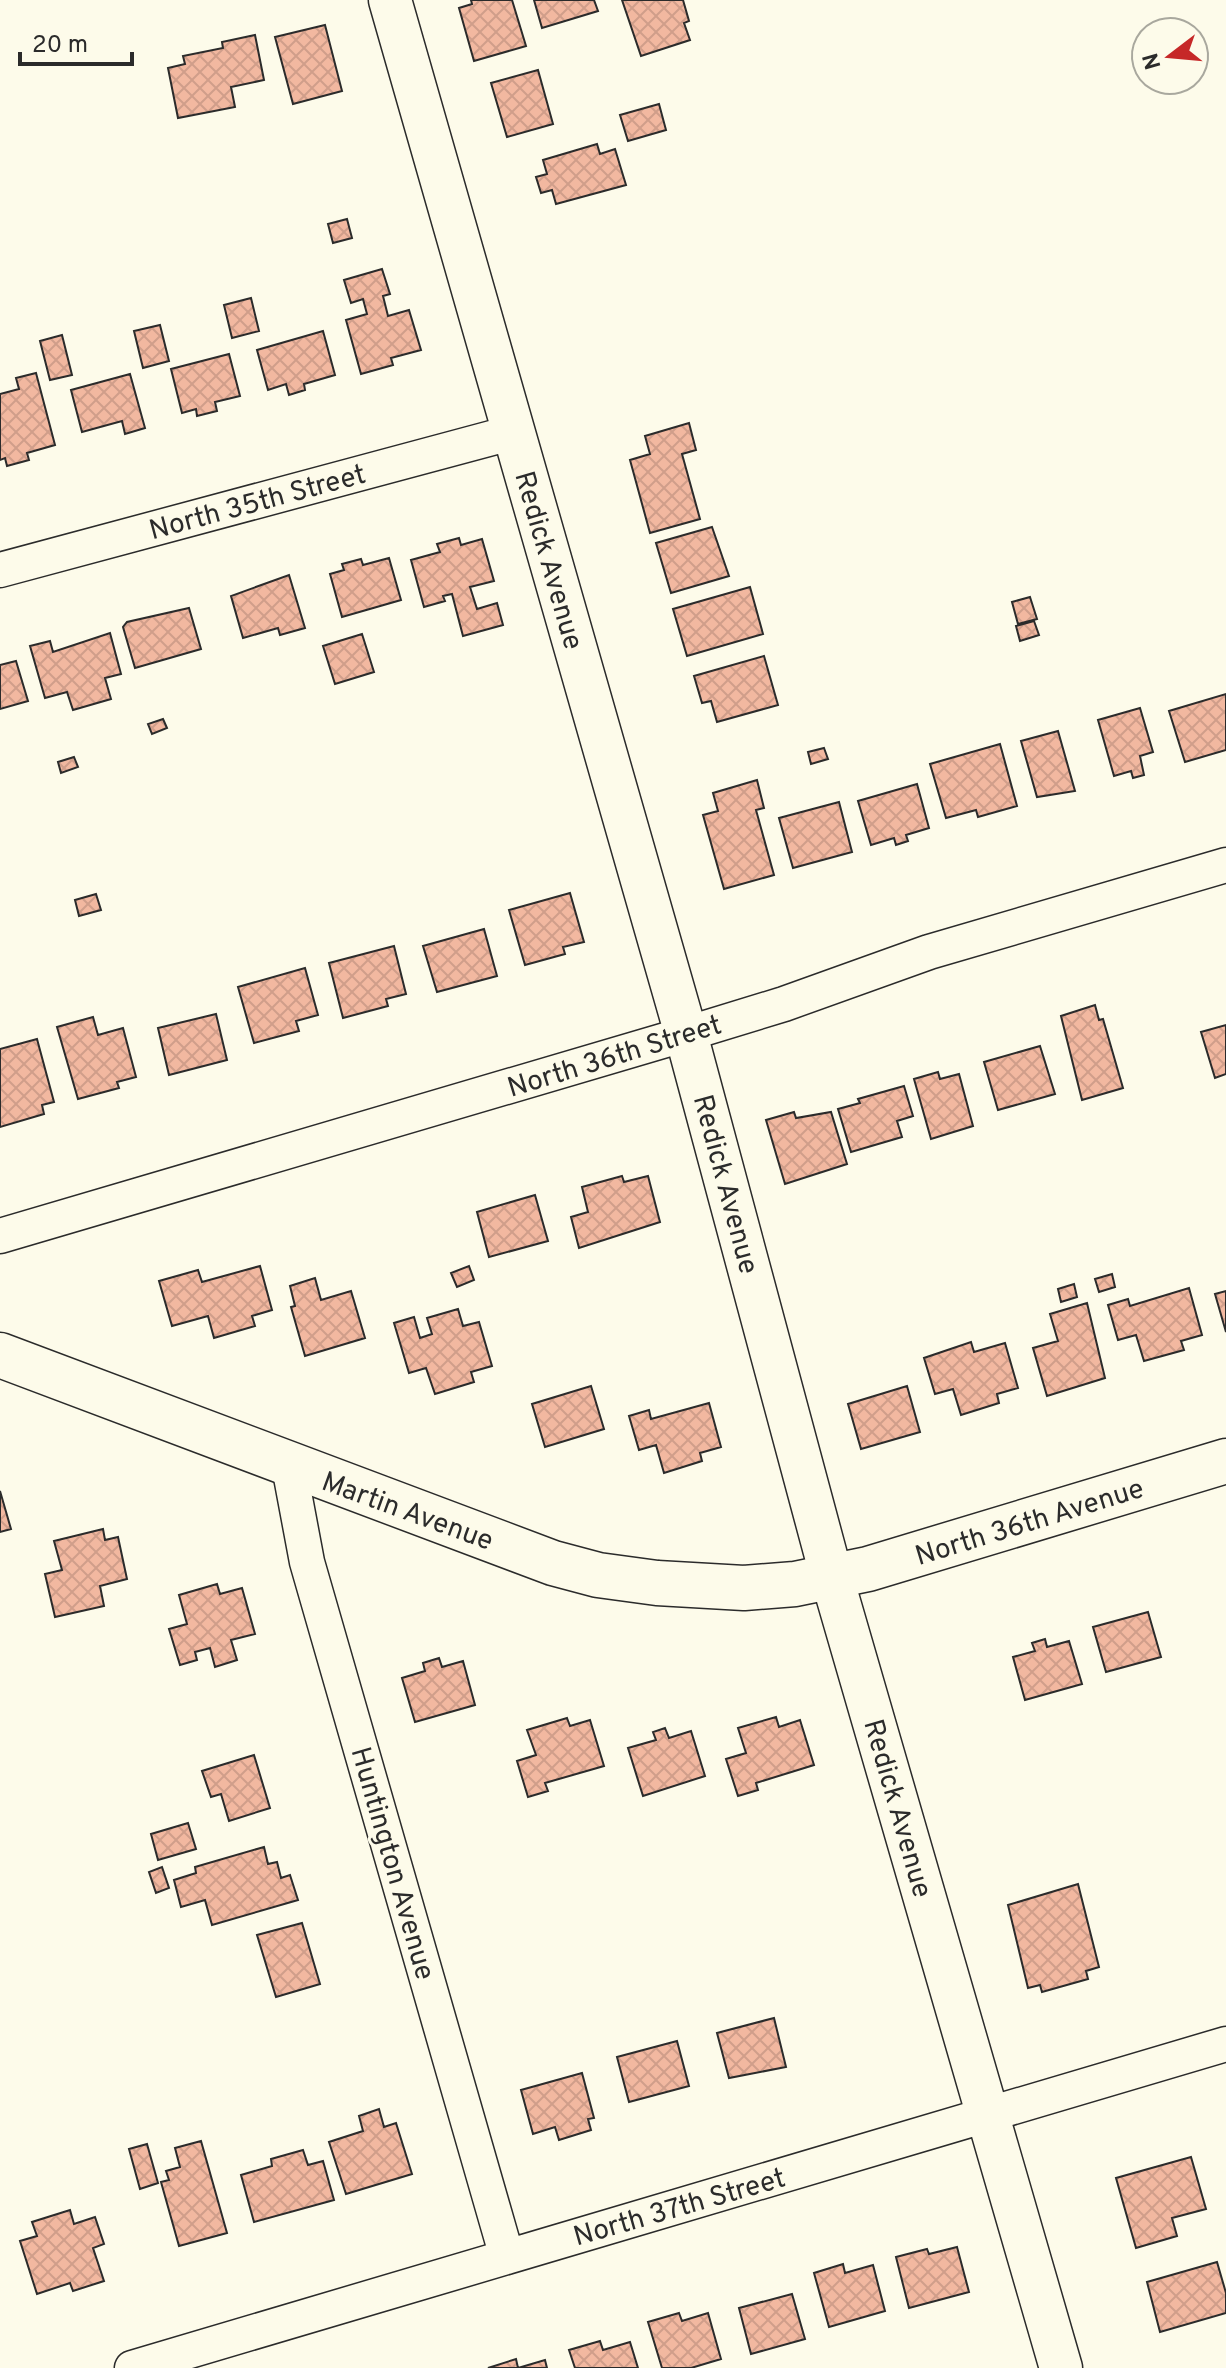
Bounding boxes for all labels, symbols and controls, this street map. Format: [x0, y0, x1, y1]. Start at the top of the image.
scale bar [20, 16, 132, 66]
north arrow [1130, 16, 1210, 96]
text: 20 m [32, 31, 88, 61]
text: N [1138, 50, 1168, 72]
street label: North 35th Street [146, 458, 370, 550]
street label: Redick Avenue [504, 467, 590, 654]
street label: North 36th Street [503, 1008, 726, 1108]
street label: Redick Avenue [683, 1091, 765, 1278]
street label: Martin Avenue [316, 1465, 498, 1561]
street label: North 36th Avenue [911, 1472, 1149, 1576]
street label: Redick Avenue [853, 1715, 939, 1902]
street label: Huntington Avenue [341, 1743, 442, 1984]
street label: North 37th Street [570, 2161, 790, 2256]

